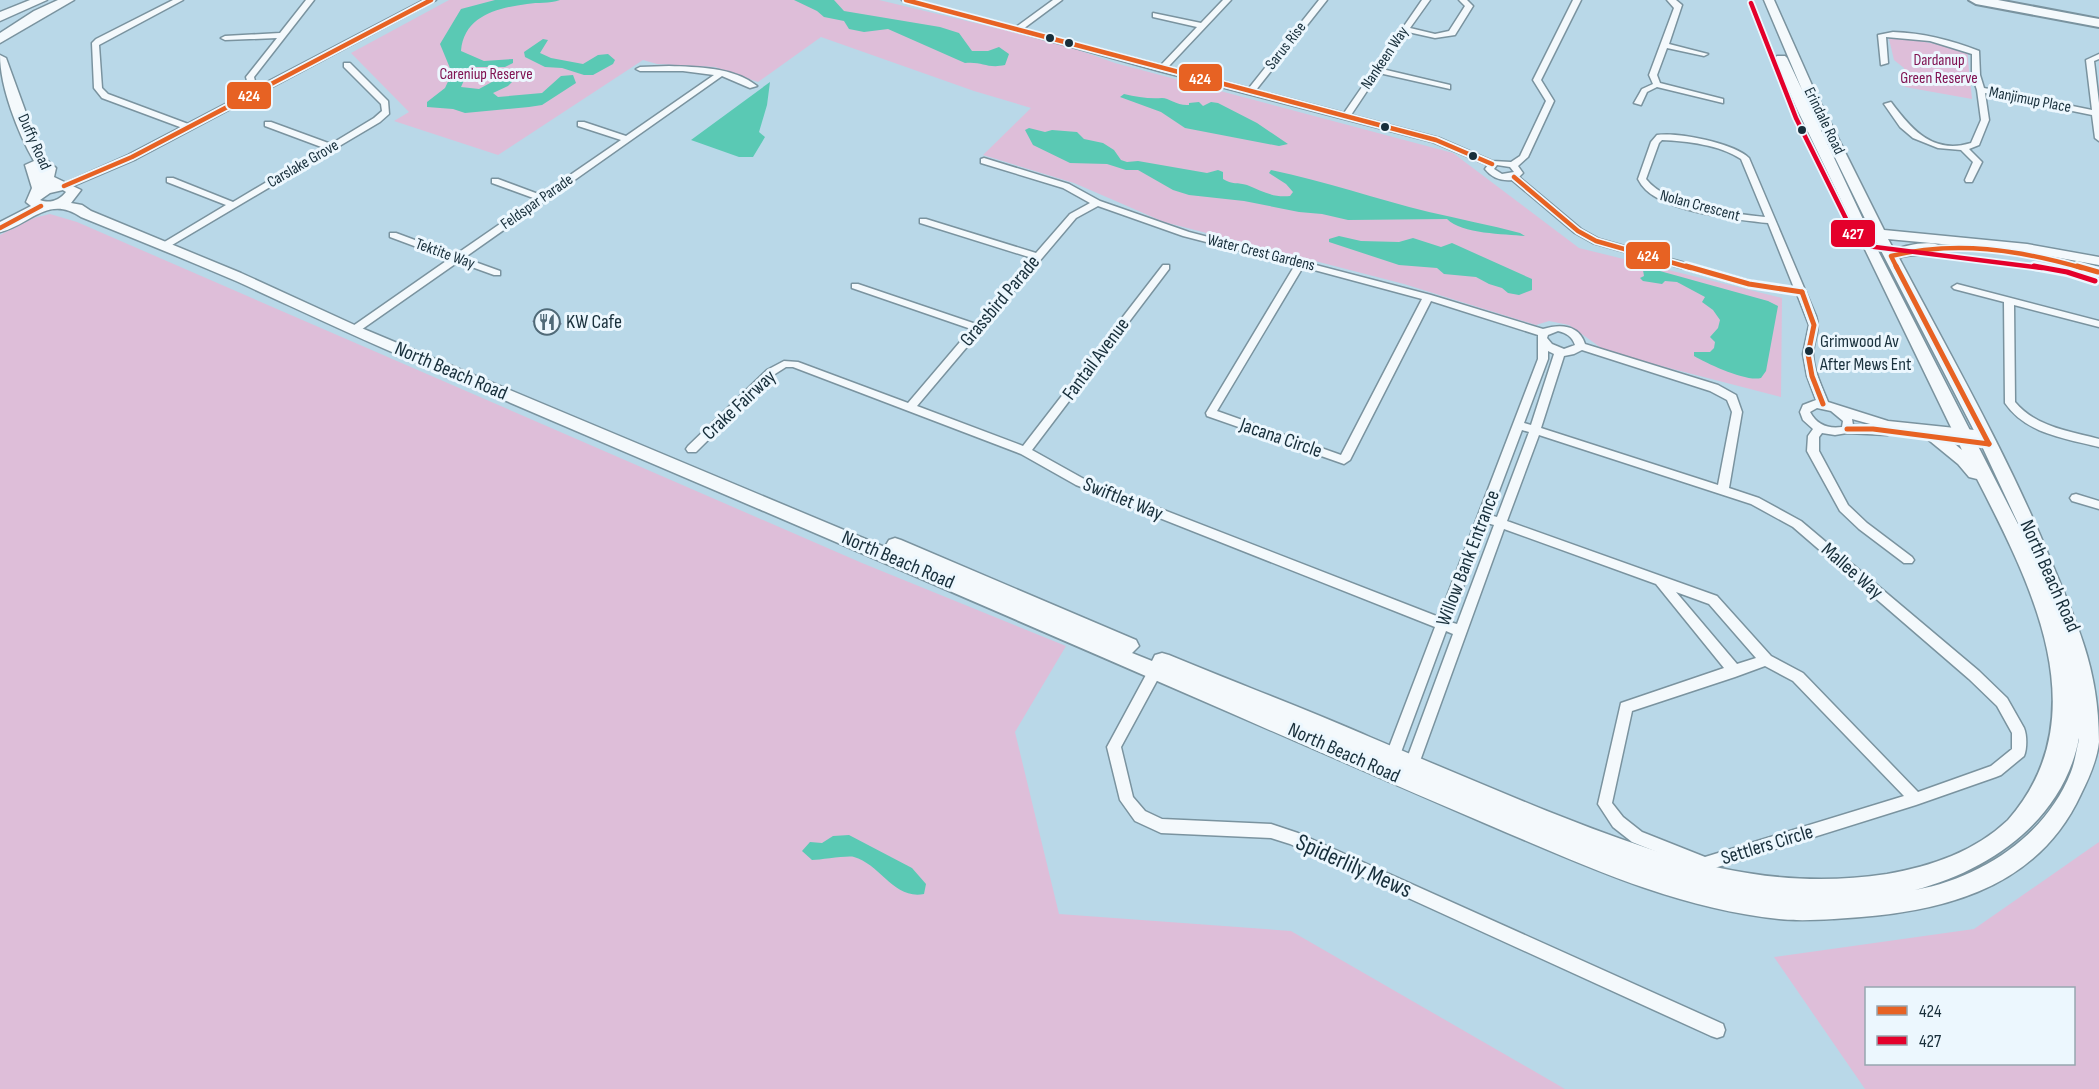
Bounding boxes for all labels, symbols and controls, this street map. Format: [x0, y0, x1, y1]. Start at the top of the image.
street label: Sarus Rise [1262, 18, 1310, 74]
street label: Nankeen Way [1357, 23, 1413, 93]
unlabelled marker [1044, 32, 1056, 44]
unlabelled marker [1063, 37, 1075, 49]
park label: Dardanup Green Reserve [1900, 51, 1978, 88]
line badge: 424 [1178, 63, 1223, 92]
park label: Careniup Reserve [439, 65, 533, 84]
text: 424 [1189, 70, 1211, 89]
line badge: 424 [226, 81, 272, 110]
street label: Manjimup Place [1987, 83, 2073, 117]
street label: Erindale Road [1800, 84, 1848, 158]
text: 424 [238, 87, 260, 106]
street label: Duffy Road [13, 111, 55, 173]
unlabelled marker [1379, 121, 1391, 133]
unlabelled marker [1796, 124, 1808, 136]
street label: Carslake Grove [264, 136, 342, 192]
unlabelled marker [1467, 150, 1479, 162]
street label: Feldspar Parade [497, 170, 577, 234]
street label: Nolan Crescent [1658, 186, 1742, 226]
line badge: 427 [1830, 219, 1876, 248]
text: 427 [1842, 225, 1864, 244]
street label: Water Crest Gardens [1205, 230, 1317, 276]
street label: Tektite Way [413, 235, 477, 273]
line badge: 424 [1625, 241, 1671, 270]
text: 424 [1637, 247, 1659, 266]
street label: Grassbird Parade [955, 251, 1045, 351]
restaurant icon: KW Cafe [532, 307, 562, 337]
place label: KW Cafe [566, 310, 622, 334]
street label: Fantail Avenue [1057, 313, 1135, 405]
place label: Grimwood Av After Mews Ent [1819, 331, 1912, 375]
street label: North Beach Road [391, 337, 511, 405]
marker: Grimwood Av After Mews Ent [1803, 345, 1815, 357]
street label: Crake Fairway [697, 365, 781, 445]
street label: Jacana Circle [1236, 412, 1325, 463]
street label: Swiftlet Way [1080, 472, 1167, 526]
street label: Willow Bank Entrance [1431, 487, 1505, 629]
street label: North Beach Road [2015, 516, 2085, 636]
street label: North Beach Road [838, 526, 958, 594]
street label: Mallee Way [1816, 538, 1888, 605]
street label: North Beach Road [1284, 718, 1404, 788]
street label: Settlers Circle [1718, 820, 1816, 870]
street label: Spiderlily Mews [1291, 828, 1417, 904]
legend [1865, 987, 2075, 1065]
text: 424 [1919, 1001, 1942, 1022]
text: 427 [1919, 1031, 1942, 1052]

